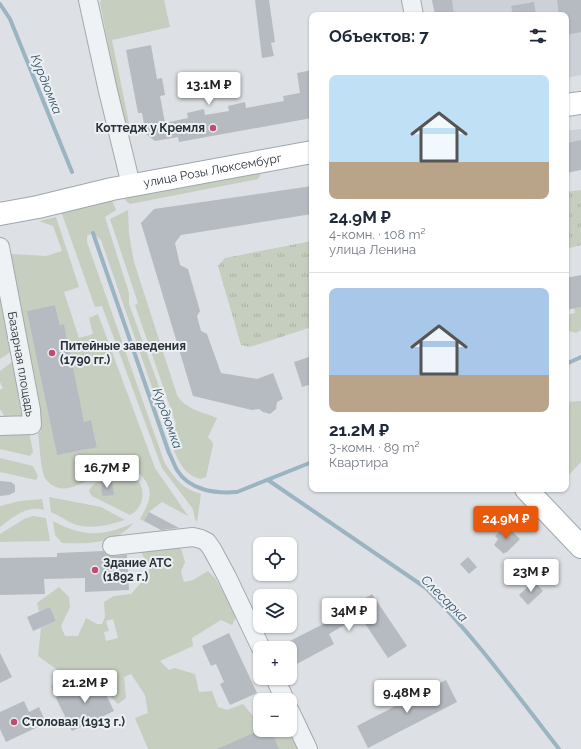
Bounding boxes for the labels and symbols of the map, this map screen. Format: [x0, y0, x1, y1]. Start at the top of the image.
water label: Курдюмка [28, 52, 65, 117]
pin: 13.1M ₽ [172, 72, 246, 106]
place label: Коттедж у Кремля [95, 121, 205, 135]
marker: Коттедж у Кремля [208, 123, 218, 133]
street label: улица Розы Люксембург [142, 151, 283, 190]
street label: Базарная площадь [5, 310, 37, 418]
place label: Питейные заведения (1790 гг.) [60, 339, 186, 367]
marker: Питейные заведения (1790 гг.) [47, 348, 57, 358]
water label: Курдюмка [150, 386, 185, 451]
pin: 16.7M ₽ [70, 455, 144, 489]
pin: 24.9M ₽ [469, 506, 543, 540]
place label: Здание АТС (1892 г.) [103, 556, 172, 584]
pin: 23M ₽ [503, 559, 559, 593]
marker: Здание АТС (1892 г.) [90, 565, 100, 575]
water label: Слесарка [418, 572, 471, 625]
pin: 34M ₽ [321, 598, 377, 632]
pin: 21.2M ₽ [48, 670, 122, 704]
pin: 9.48M ₽ [370, 680, 444, 714]
place label: Столовая (1913 г.) [22, 715, 125, 729]
marker: Столовая (1913 г.) [9, 717, 19, 727]

